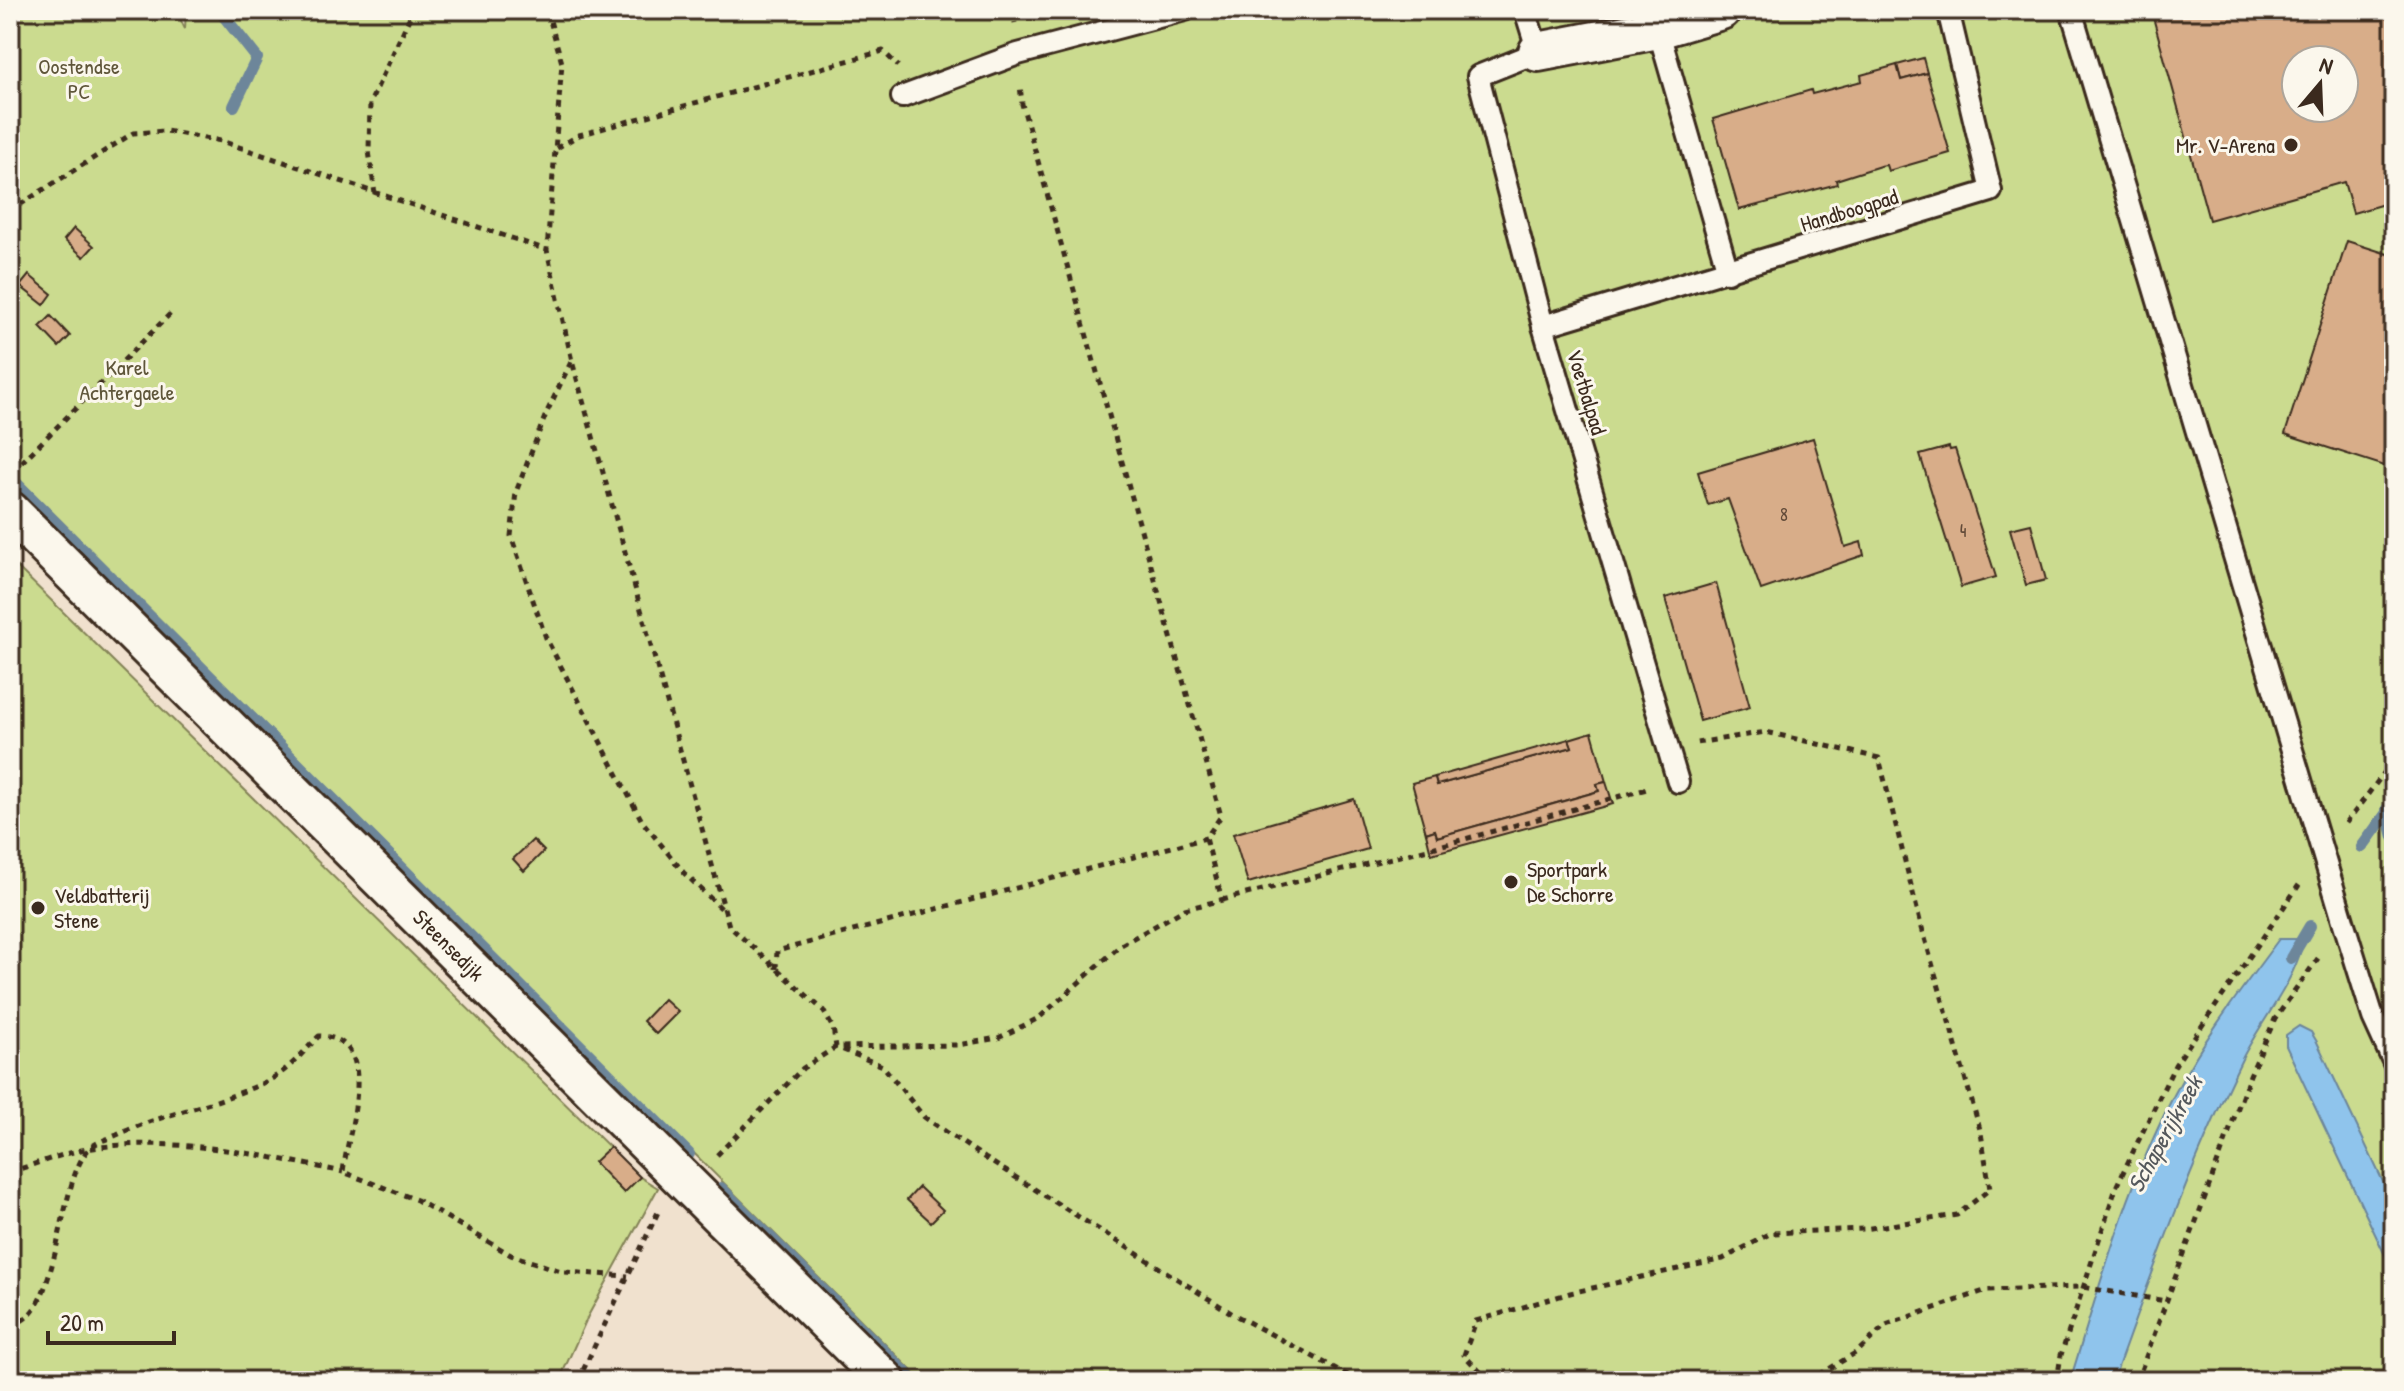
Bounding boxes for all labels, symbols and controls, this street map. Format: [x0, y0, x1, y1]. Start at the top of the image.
north arrow [2280, 44, 2360, 124]
text: N [2316, 49, 2337, 81]
park label: Oostendse PC [38, 51, 120, 106]
place label: Mr. V-Arena [2176, 130, 2275, 160]
marker: Mr. V-Arena [2282, 136, 2300, 154]
street label: Handboogpad [1796, 181, 1902, 239]
street label: Voetbalpad [1560, 346, 1614, 439]
park label: Karel Achtergaele [79, 352, 175, 407]
house number: 8 [1780, 502, 1788, 527]
house number: 4 [1960, 518, 1967, 543]
place label: Sportpark De Schorre [1527, 854, 1614, 909]
marker: Sportpark De Schorre [1502, 873, 1520, 891]
place label: Veldbatterij Stene [54, 880, 150, 935]
marker: Veldbatterij Stene [29, 899, 47, 917]
street label: Steensedijk [407, 903, 491, 987]
water label: Schaperijkreek [2119, 1068, 2211, 1198]
scale bar [48, 1295, 174, 1345]
text: 20 m [60, 1306, 104, 1338]

